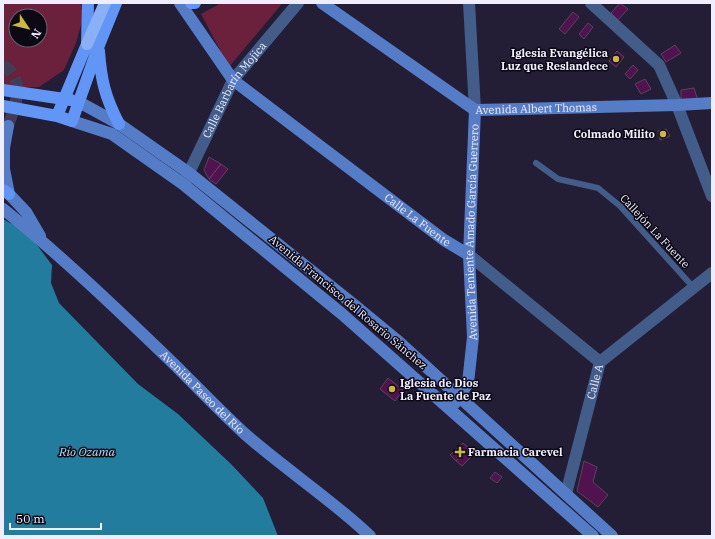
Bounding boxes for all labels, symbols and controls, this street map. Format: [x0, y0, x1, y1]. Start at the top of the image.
north arrow [8, 8, 48, 48]
text: N [28, 26, 44, 42]
street label: Calle Barbarín Mojica [199, 39, 269, 140]
place label: Iglesia Evangélica Luz que Reslandece [501, 46, 608, 73]
marker: Iglesia Evangélica Luz que Reslandece [611, 54, 621, 64]
street label: Avenida Albert Thomas [475, 100, 597, 117]
street label: Avenida Teniente Amado García Guerrero [462, 124, 481, 341]
place label: Colmado Milito [574, 127, 655, 141]
marker: Colmado Milito [658, 129, 668, 139]
street label: Calle La Fuente [382, 190, 453, 249]
street label: Callejón La Fuente [617, 191, 693, 271]
street label: Avenida Francisco del Rosario Sánchez [266, 232, 430, 372]
street label: Avenida Paseo del Río [157, 348, 248, 437]
street label: Calle A [584, 362, 606, 401]
place label: Iglesia de Dios La Fuente de Paz [400, 376, 491, 403]
marker: Iglesia de Dios La Fuente de Paz [387, 384, 397, 394]
water label: Río Ozama [58, 444, 116, 459]
place label: Farmacia Carevel [468, 445, 563, 459]
marker: Farmacia Carevel [455, 447, 465, 457]
scale bar [10, 505, 101, 531]
text: 50 m [16, 511, 45, 526]

